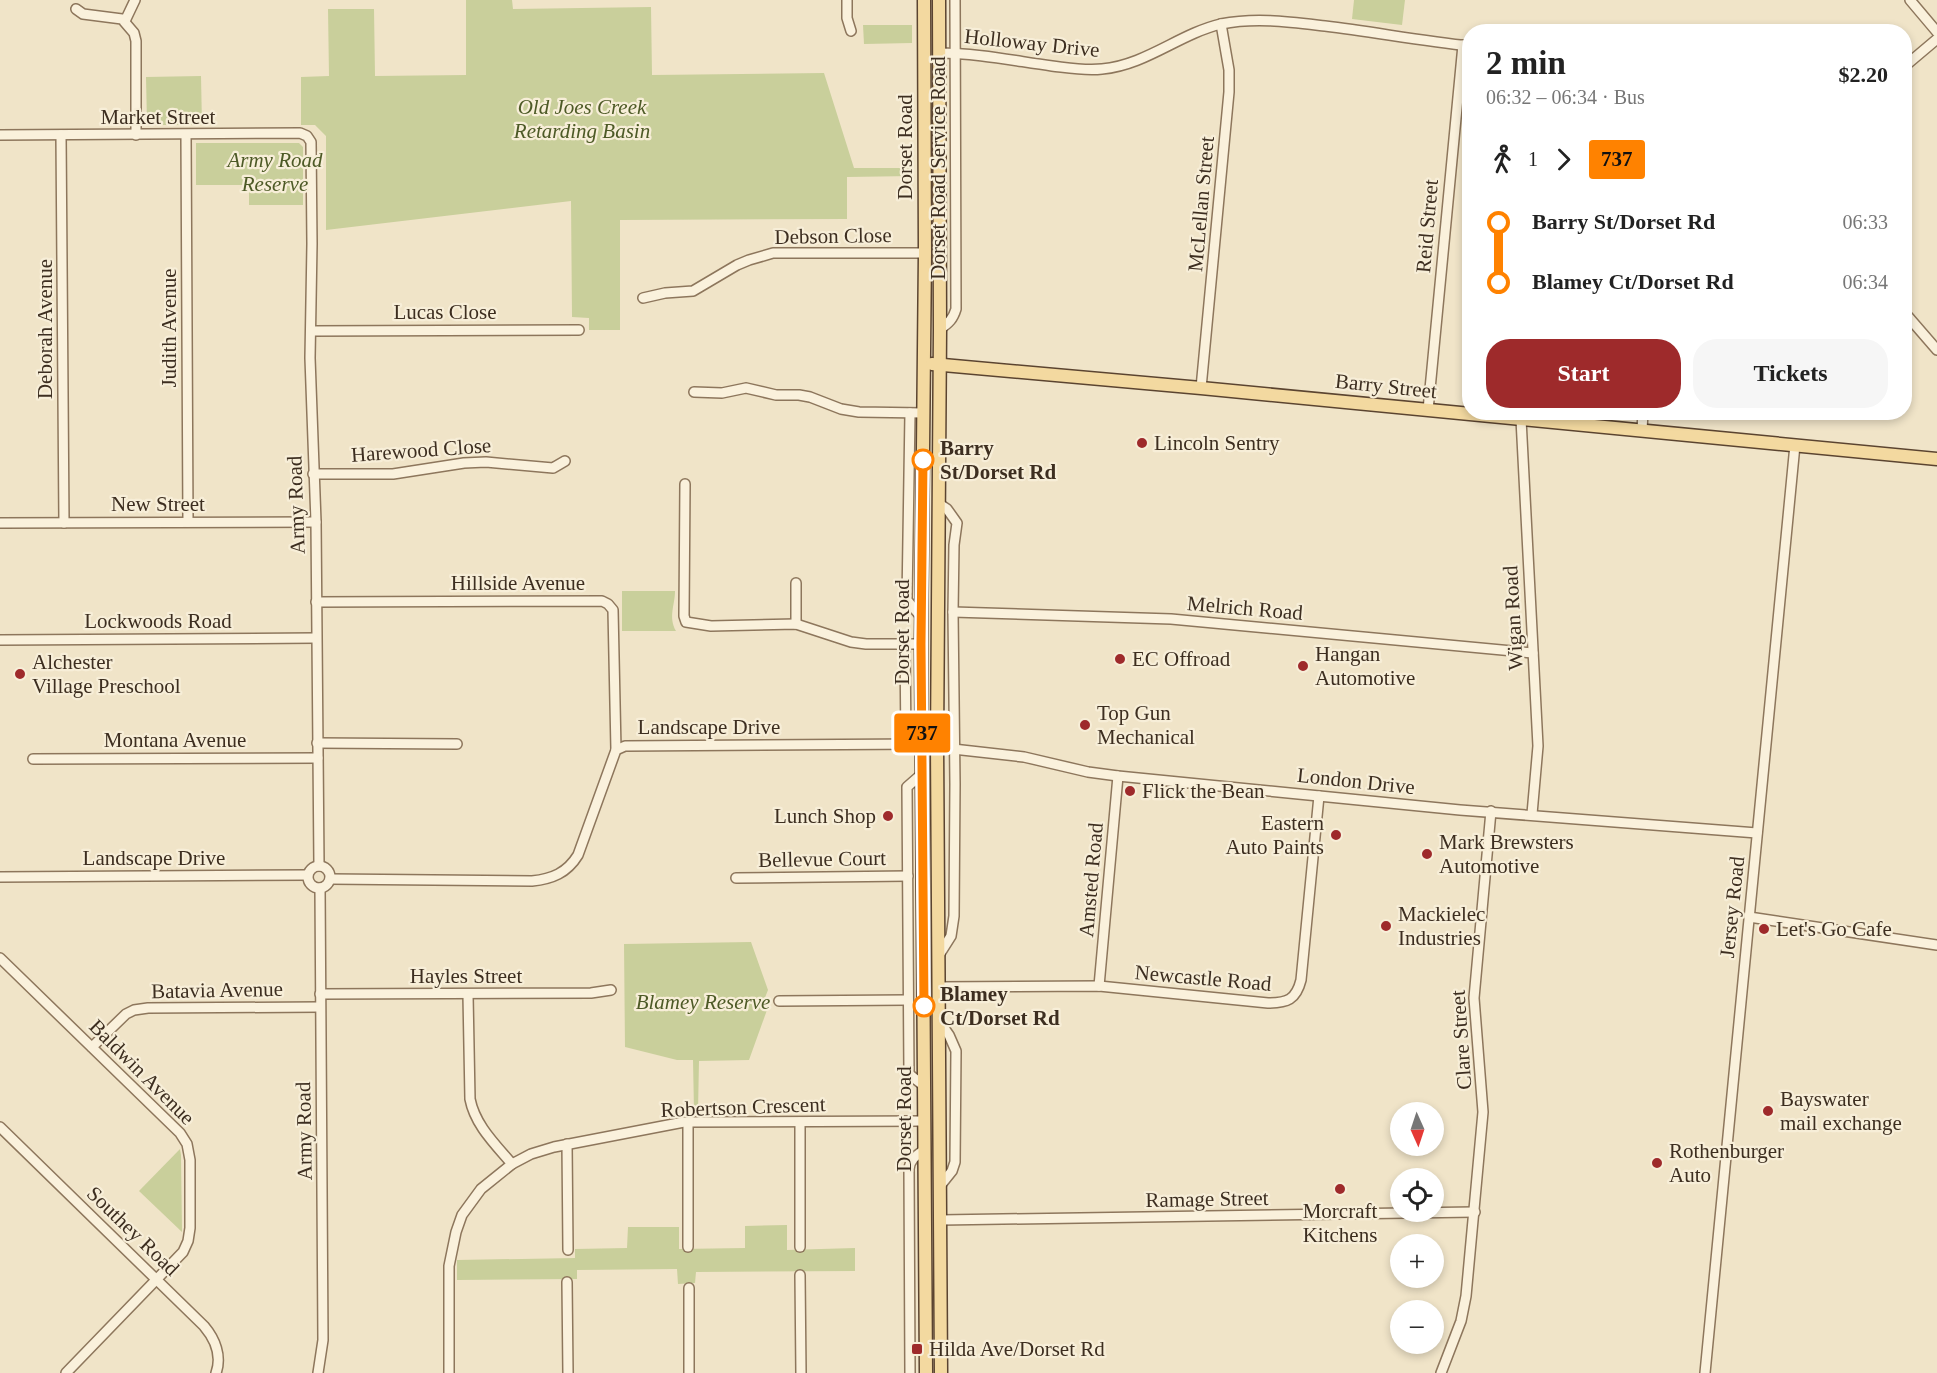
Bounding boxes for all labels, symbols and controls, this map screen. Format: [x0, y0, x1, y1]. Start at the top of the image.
street label: Holloway Drive [963, 24, 1101, 62]
text: 2 min [1486, 45, 1566, 81]
street label: Dorset Road Service Road [926, 56, 950, 280]
text: $2.20 [1839, 62, 1888, 87]
text: 06:32 – 06:34 · Bus [1486, 86, 1645, 108]
street label: Dorset Road [893, 94, 917, 200]
park label: Old Joes Creek Retarding Basin [513, 95, 650, 143]
street label: Market Street [101, 105, 216, 129]
street label: McLellan Street [1183, 135, 1219, 273]
icon: walk [1486, 143, 1519, 176]
icon: forward [1547, 143, 1580, 176]
text: 737 [1601, 147, 1633, 171]
park label: Army Road Reserve [225, 148, 323, 196]
text: 1 [1528, 148, 1538, 170]
street label: Reid Street [1411, 178, 1443, 274]
text: Barry St/Dorset Rd [1532, 209, 1715, 234]
text: 06:33 [1842, 211, 1888, 233]
street label: Debson Close [774, 223, 892, 249]
street label: Deborah Avenue [33, 259, 57, 399]
street label: Judith Avenue [157, 268, 181, 388]
text: Blamey Ct/Dorset Rd [1532, 269, 1734, 294]
text: 06:34 [1842, 271, 1888, 293]
street label: Lucas Close [393, 300, 497, 324]
button: Start [1486, 339, 1681, 408]
button: Tickets [1693, 339, 1888, 408]
street label: Barry Street [1334, 369, 1438, 403]
place label: Lincoln Sentry [1154, 431, 1280, 455]
street label: Harewood Close [350, 433, 492, 467]
place label: Barry St/Dorset Rd [940, 436, 1056, 484]
marker: Lincoln Sentry [1135, 436, 1149, 450]
marker: Barry St/Dorset Rd [912, 449, 934, 471]
street label: Army Road [282, 455, 310, 555]
street label: New Street [111, 492, 205, 516]
street label: Wigan Road [1498, 565, 1528, 671]
street label: Hillside Avenue [451, 571, 585, 595]
street label: Dorset Road [890, 579, 914, 685]
street label: Melrich Road [1186, 591, 1304, 625]
street label: Lockwoods Road [84, 609, 232, 633]
place label: Hangan Automotive [1315, 642, 1415, 690]
place label: EC Offroad [1132, 647, 1231, 671]
place label: Alchester Village Preschool [32, 650, 181, 698]
marker: EC Offroad [1113, 652, 1127, 666]
marker: Hangan Automotive [1296, 659, 1310, 673]
marker: Alchester Village Preschool [13, 667, 27, 681]
place label: Top Gun Mechanical [1097, 701, 1195, 749]
line badge: 737 [888, 714, 956, 752]
street label: Landscape Drive [638, 715, 780, 739]
marker: Top Gun Mechanical [1078, 718, 1092, 732]
text: 737 [906, 721, 938, 745]
street label: Montana Avenue [104, 728, 246, 752]
street label: London Drive [1296, 763, 1416, 799]
place label: Flick the Bean [1142, 779, 1265, 803]
marker: Flick the Bean [1123, 784, 1137, 798]
place label: Lunch Shop [774, 804, 876, 828]
marker: Lunch Shop [881, 809, 895, 823]
place label: Eastern Auto Paints [1225, 811, 1324, 859]
street label: Amsted Road [1074, 821, 1108, 938]
marker: Eastern Auto Paints [1329, 828, 1343, 842]
place label: Mark Brewsters Automotive [1439, 830, 1574, 878]
street label: Landscape Drive [83, 846, 225, 870]
street label: Bellevue Court [758, 846, 886, 872]
marker: Mark Brewsters Automotive [1420, 847, 1434, 861]
street label: Jersey Road [1715, 855, 1749, 959]
place label: Mackielec Industries [1398, 902, 1485, 950]
place label: Let's Go Cafe [1776, 917, 1892, 941]
marker: Mackielec Industries [1379, 919, 1393, 933]
marker: Let's Go Cafe [1757, 922, 1771, 936]
street label: Newcastle Road [1134, 960, 1273, 996]
street label: Hayles Street [410, 964, 522, 988]
street label: Batavia Avenue [151, 977, 283, 1003]
place label: Blamey Ct/Dorset Rd [940, 982, 1060, 1030]
street label: Clare Street [1446, 989, 1476, 1091]
park label: Blamey Reserve [636, 990, 770, 1014]
marker: Blamey Ct/Dorset Rd [913, 995, 935, 1017]
street label: Baldwin Avenue [84, 1014, 200, 1130]
street label: Dorset Road [892, 1066, 916, 1172]
street label: Army Road [291, 1081, 317, 1180]
place label: Bayswater mail exchange [1780, 1087, 1902, 1135]
street label: Robertson Crescent [660, 1092, 826, 1122]
north arrow [1390, 1102, 1444, 1156]
map controls [1390, 1102, 1444, 1354]
marker: Bayswater mail exchange [1761, 1104, 1775, 1118]
place label: Rothenburger Auto [1669, 1139, 1784, 1187]
marker: Rothenburger Auto [1650, 1156, 1664, 1170]
button: locate [1390, 1168, 1444, 1222]
street label: Southey Road [82, 1181, 184, 1281]
marker: Morcraft Kitchens [1333, 1182, 1347, 1196]
street label: Ramage Street [1145, 1186, 1269, 1212]
place label: Morcraft Kitchens [1303, 1199, 1377, 1247]
button: + [1390, 1234, 1444, 1288]
button: − [1390, 1300, 1444, 1354]
place label: Hilda Ave/Dorset Rd [929, 1337, 1105, 1361]
marker: Hilda Ave/Dorset Rd [910, 1342, 924, 1356]

